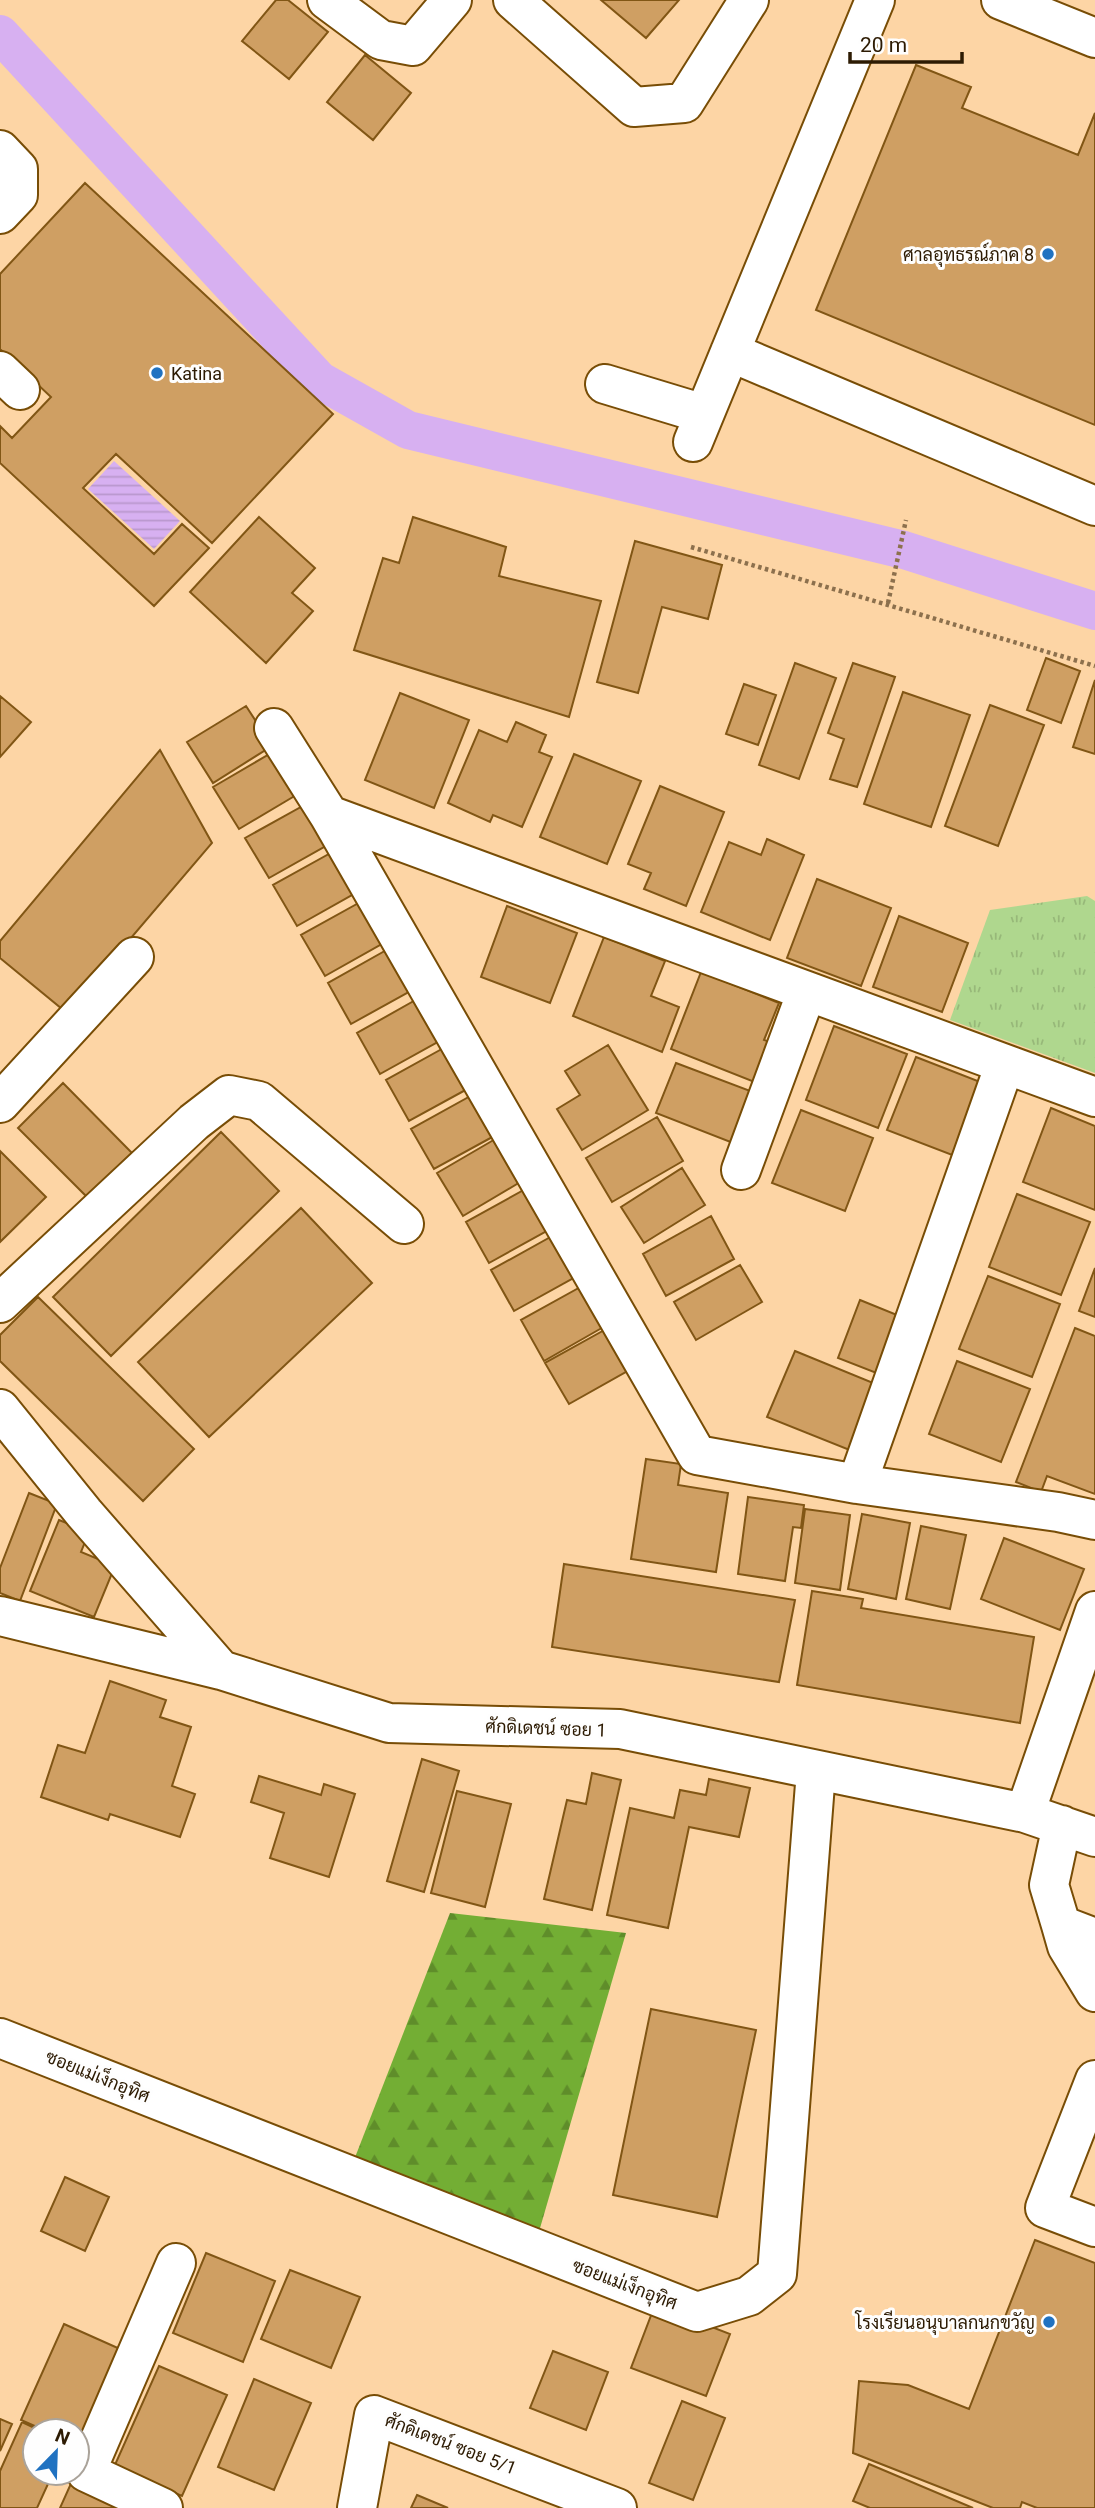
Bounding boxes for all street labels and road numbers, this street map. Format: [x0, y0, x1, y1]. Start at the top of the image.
street label: ศักดิเดชน์ ซอย 1 [485, 1713, 607, 1741]
street label: ซอยแม่เง็กอุทิศ [42, 2043, 154, 2108]
street label: ซอยแม่เง็กอุทิศ [569, 2252, 682, 2316]
street label: ศักดิเดชน์ ซอย 5/1 [382, 2407, 520, 2479]

